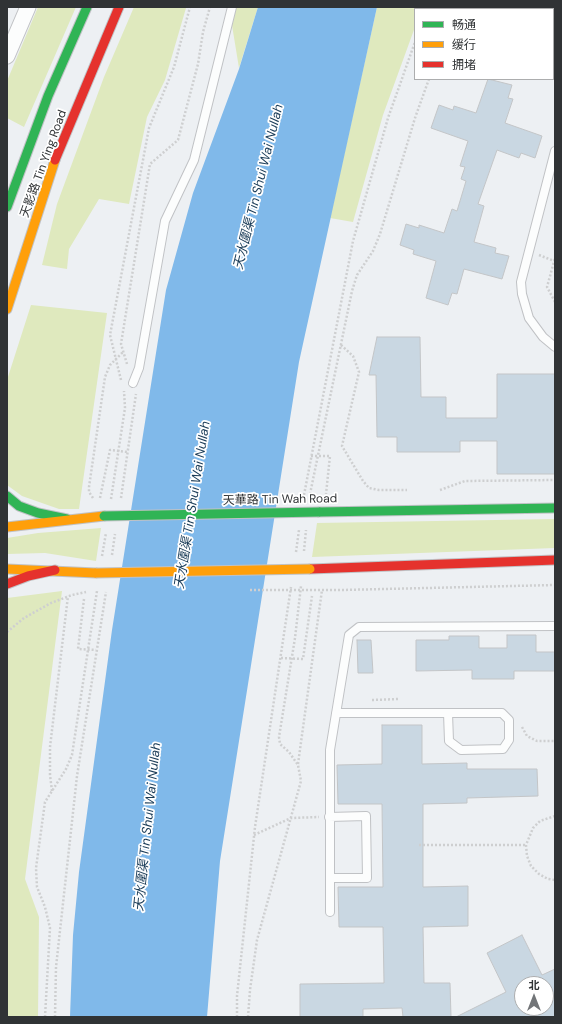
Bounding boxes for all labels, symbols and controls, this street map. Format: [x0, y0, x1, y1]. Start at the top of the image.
legend [414, 8, 554, 80]
text: 畅通 [452, 17, 476, 33]
text: 缓行 [452, 37, 476, 53]
text: 拥堵 [452, 57, 476, 73]
water label: 天水圍渠 Tin Shui Wai Nullah [231, 103, 287, 271]
street label: 天影路 Tin Ying Road [18, 108, 70, 220]
water label: 天水圍渠 Tin Shui Wai Nullah [172, 420, 214, 590]
street label: 天華路 Tin Wah Road [223, 492, 337, 508]
water label: 天水圍渠 Tin Shui Wai Nullah [131, 742, 165, 912]
north arrow [514, 976, 554, 1016]
text: 北 [529, 978, 540, 992]

